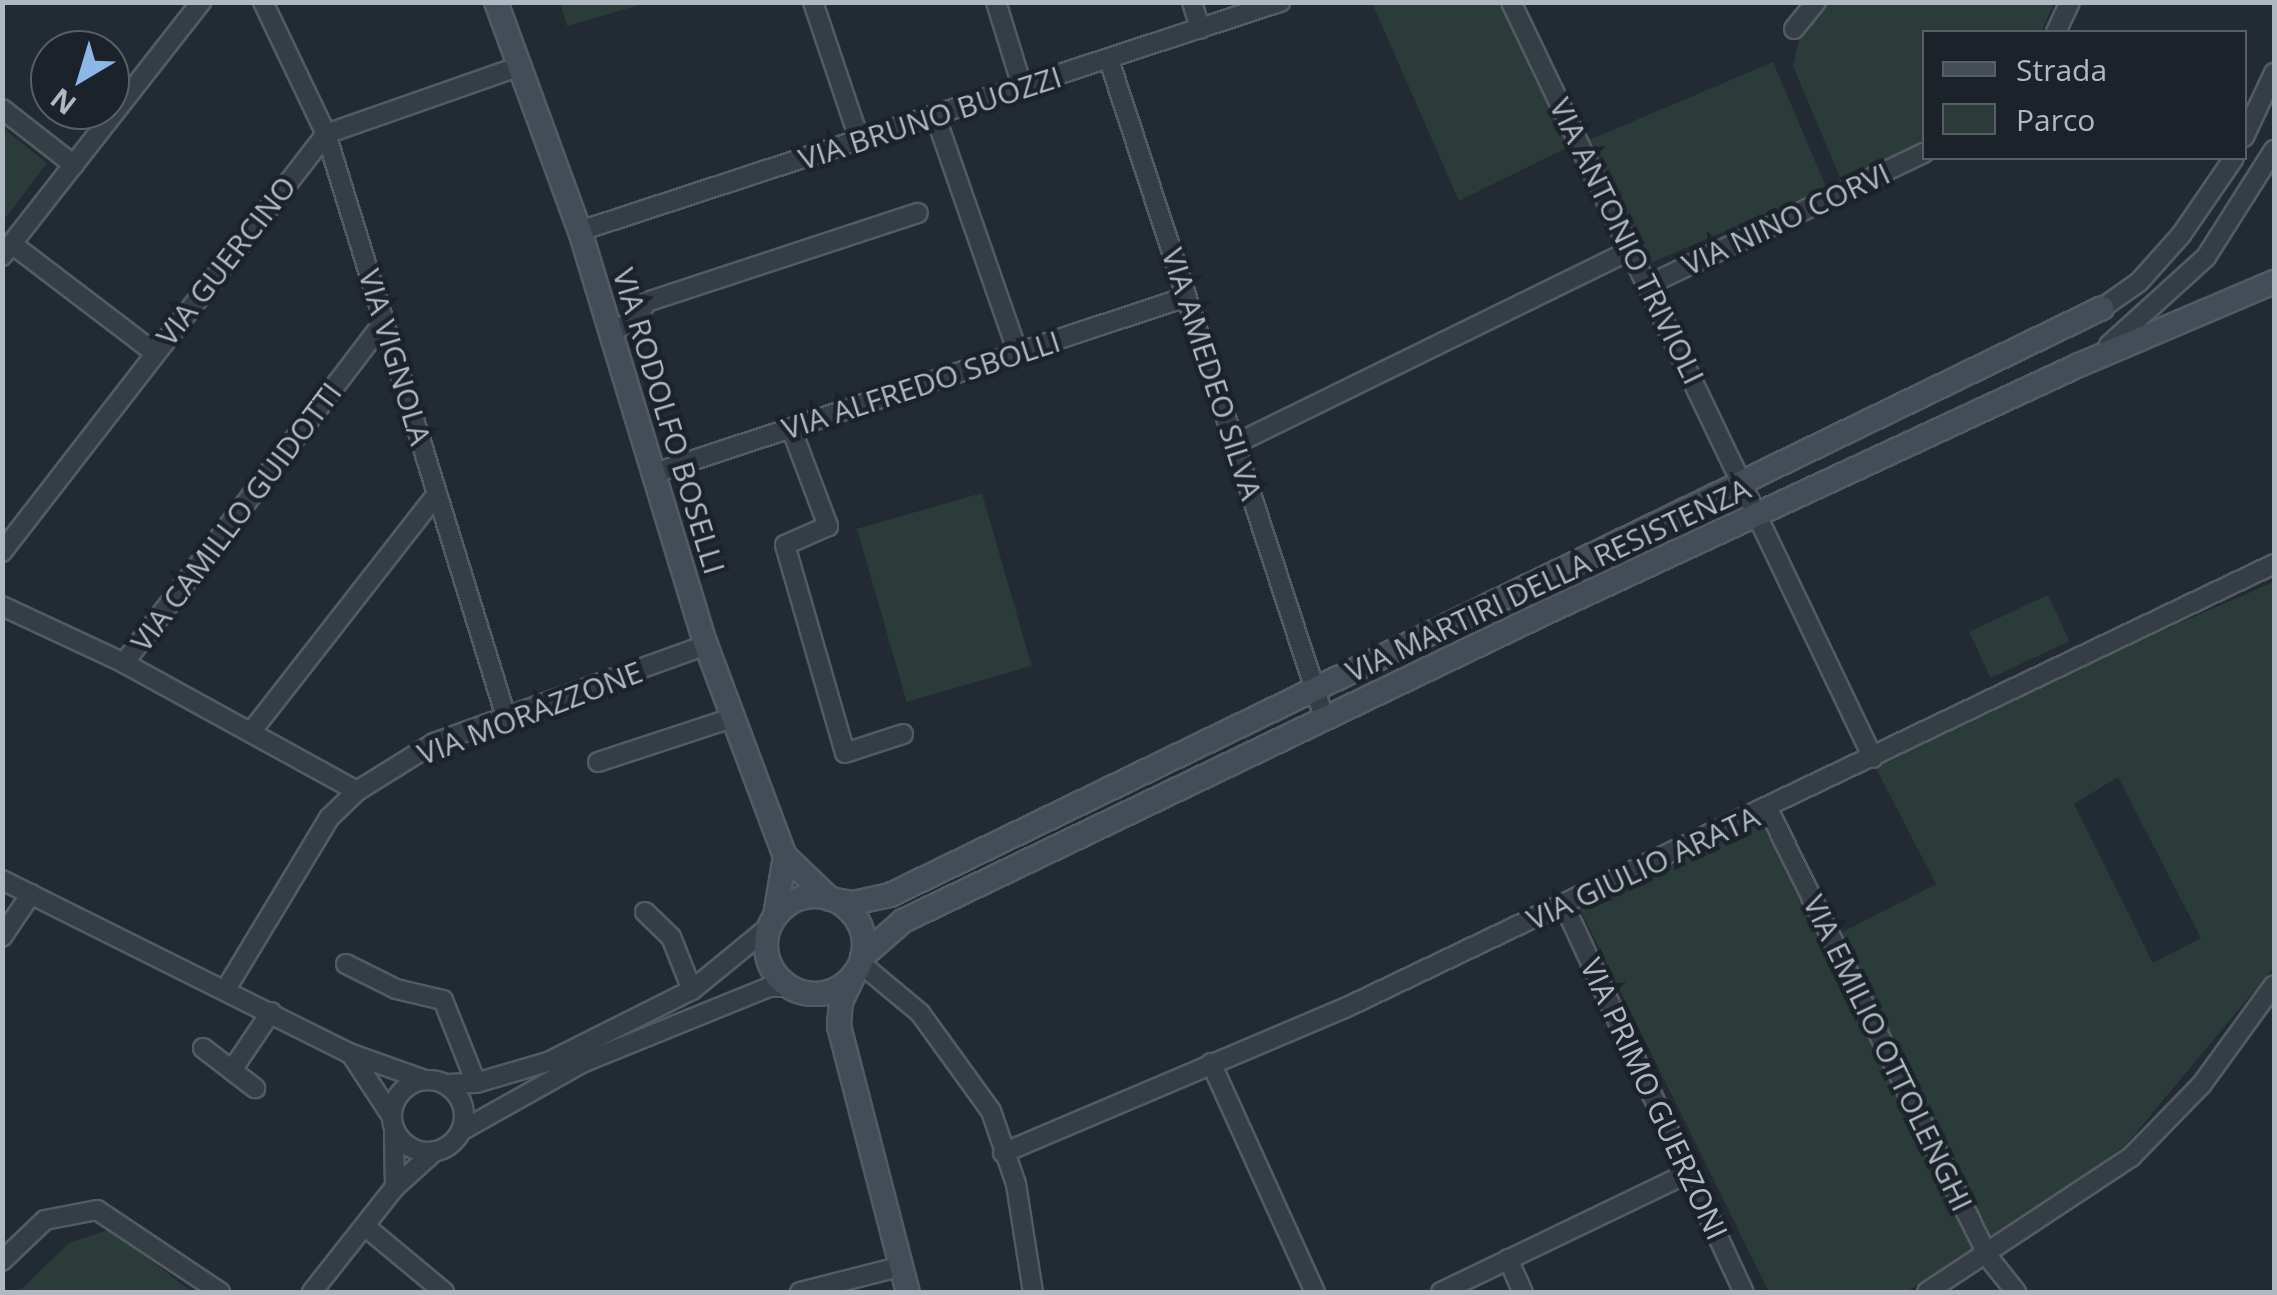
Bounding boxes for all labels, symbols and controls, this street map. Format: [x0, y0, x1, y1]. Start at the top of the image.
north arrow [30, 30, 130, 130]
legend [1922, 30, 2247, 160]
text: Strada [2016, 49, 2107, 90]
street label: VIA BRUNO BUOZZI [794, 59, 1066, 177]
text: N [42, 80, 83, 124]
street label: VIA ANTONIO TRIVIOLI [1542, 92, 1712, 390]
text: Parco [2016, 99, 2095, 140]
street label: VIA NINO CORVI [1677, 155, 1895, 283]
street label: VIA GUERCINO [149, 169, 303, 353]
street label: VIA AMEDEO SILVA [1154, 244, 1270, 504]
street label: VIA RODOLFO BOSELLI [605, 264, 733, 578]
street label: VIA VIGNOLA [351, 265, 439, 449]
street label: VIA ALFREDO SBOLLI [777, 323, 1065, 447]
street label: VIA CAMILLO GUIDOTTI [123, 375, 349, 659]
street label: VIA MARTIRI DELLA RESISTENZA [1340, 470, 1756, 690]
street label: VIA MORAZZONE [413, 654, 647, 772]
street label: VIA GIULIO ARATA [1521, 798, 1765, 938]
street label: VIA EMILIO OTTOLENGHI [1796, 889, 1980, 1217]
street label: VIA PRIMO GUERZONI [1573, 953, 1735, 1245]

